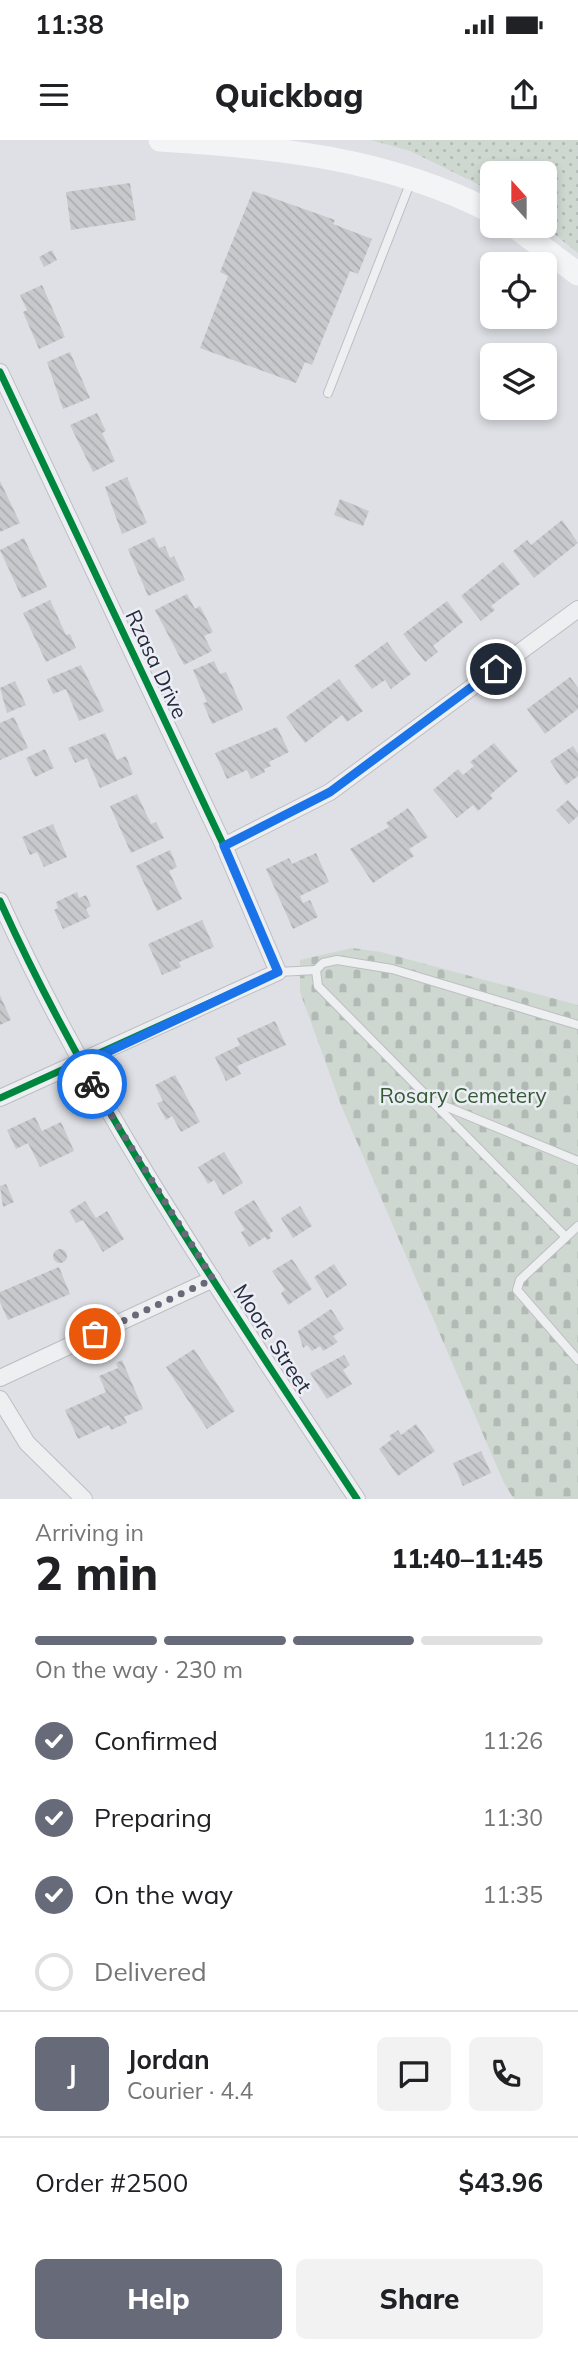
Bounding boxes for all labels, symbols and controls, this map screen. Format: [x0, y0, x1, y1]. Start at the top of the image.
text: 11:38 [35, 8, 104, 41]
text: Quickbag [215, 75, 364, 115]
icon: menu [35, 76, 73, 114]
icon: share [505, 76, 543, 114]
north arrow [480, 161, 556, 238]
map controls [480, 161, 557, 420]
button: locate [480, 252, 557, 329]
button: layers [480, 343, 557, 420]
street label: Rzasa Drive [120, 605, 194, 723]
pin [466, 639, 526, 699]
icon: home [477, 650, 515, 688]
courier [57, 1049, 127, 1119]
icon: bike [73, 1065, 111, 1103]
park label: Rosary Cemetery [379, 1082, 547, 1108]
street label: Moore Street [228, 1279, 318, 1397]
pin [65, 1304, 125, 1364]
icon: bag [76, 1315, 114, 1353]
text: Arriving in [35, 1518, 144, 1547]
text: 11:40–11:45 [392, 1542, 543, 1575]
text: 2 min [35, 1544, 158, 1602]
text: On the way · 230 m [35, 1655, 243, 1684]
icon: check [35, 1722, 73, 1760]
text: Confirmed [94, 1724, 218, 1757]
text: 11:26 [483, 1726, 543, 1755]
icon: check [35, 1799, 73, 1837]
text: Preparing [94, 1801, 212, 1834]
text: 11:30 [483, 1803, 543, 1832]
icon: check [35, 1876, 73, 1914]
text: On the way [94, 1878, 233, 1911]
text: 11:35 [483, 1880, 543, 1909]
text: Delivered [94, 1955, 207, 1988]
button: chat [377, 2037, 451, 2111]
button: phone [469, 2037, 543, 2111]
text: Jordan [127, 2043, 210, 2076]
text: J [67, 2058, 77, 2091]
text: Courier · 4.4 [127, 2076, 253, 2105]
text: Order #2500 [35, 2166, 188, 2199]
text: $43.96 [459, 2166, 543, 2199]
button: Help [35, 2259, 282, 2339]
button: Share [296, 2259, 543, 2339]

